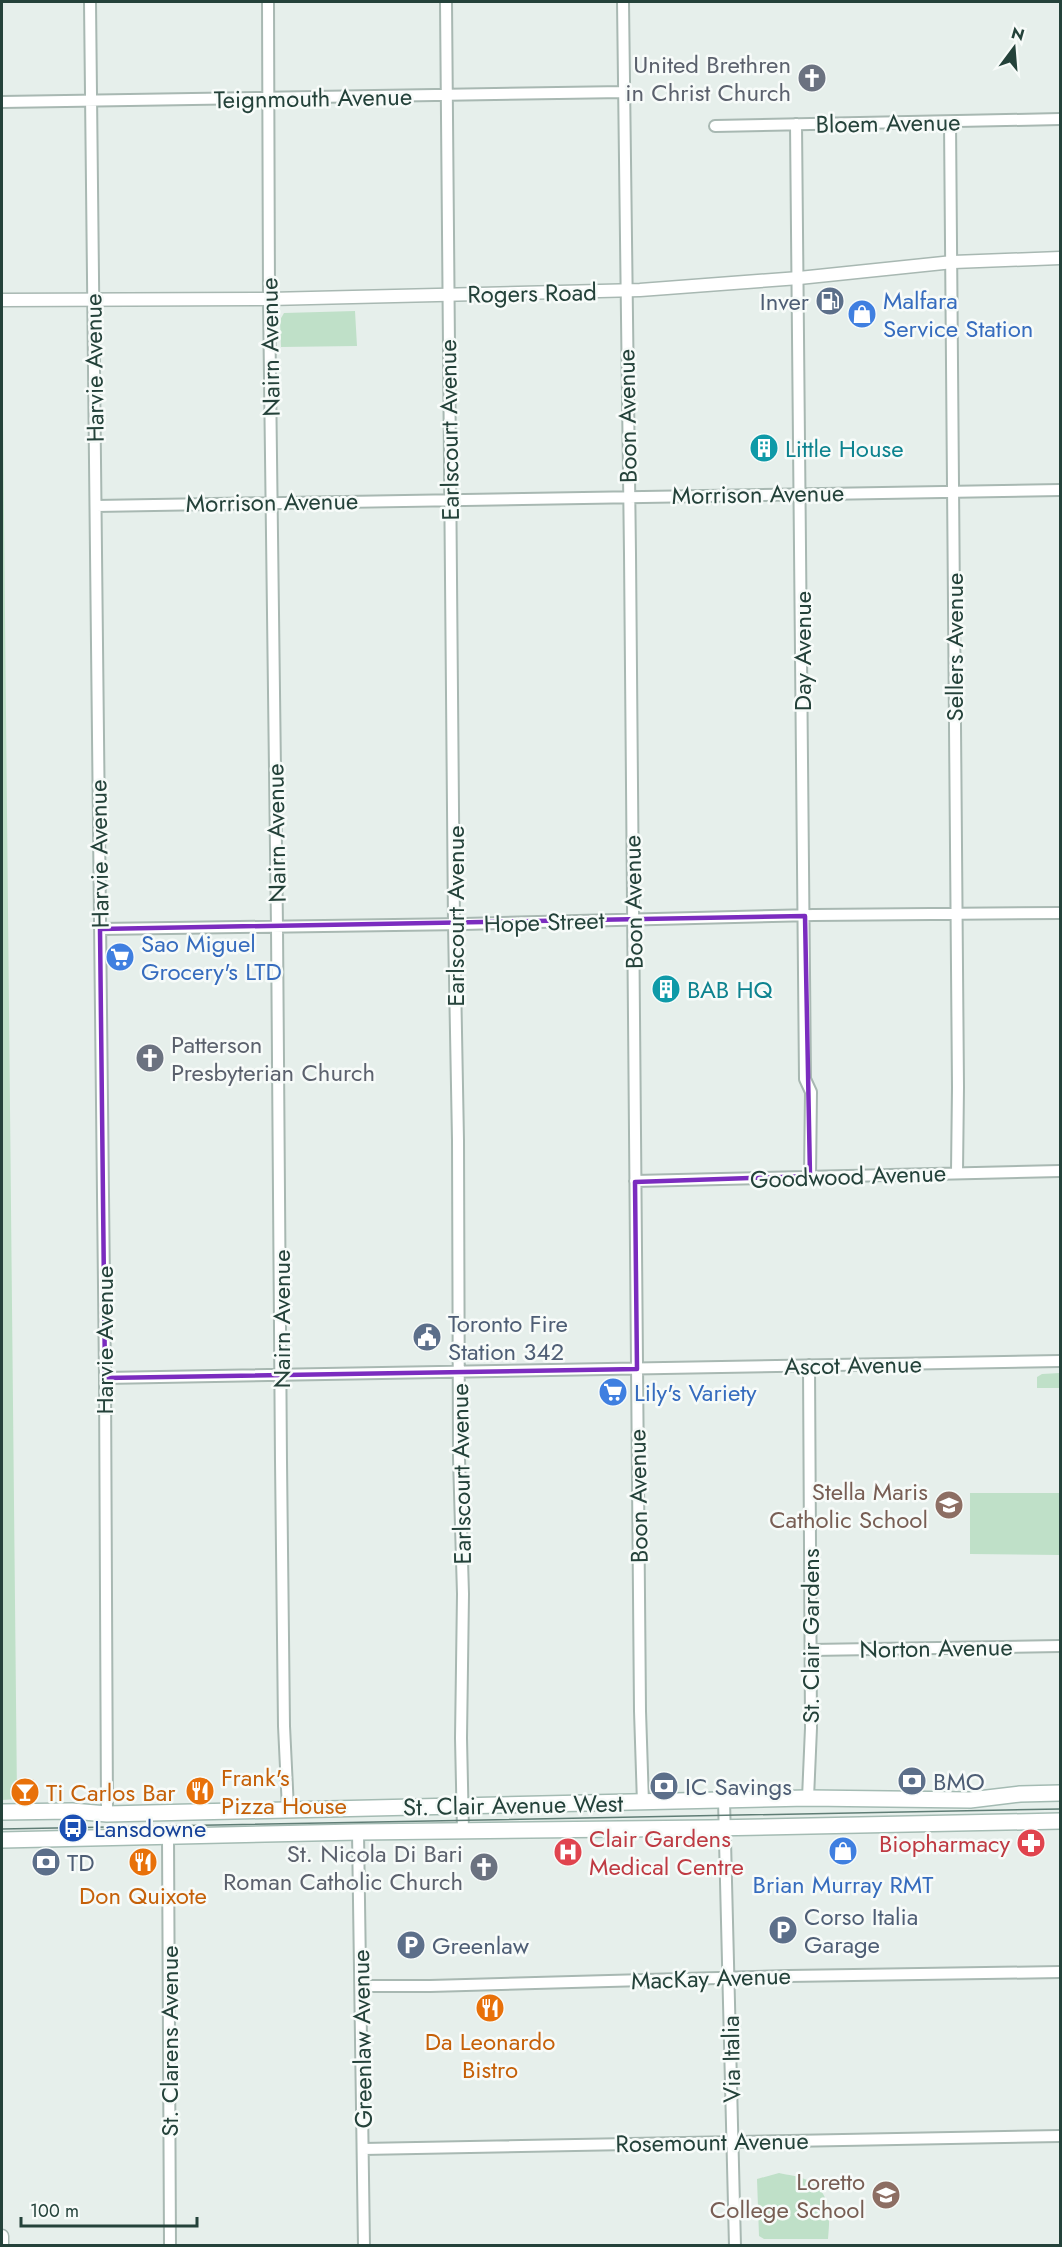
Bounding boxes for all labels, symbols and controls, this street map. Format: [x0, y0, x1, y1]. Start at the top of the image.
north arrow [984, 18, 1044, 78]
text: N [1009, 21, 1027, 47]
place label: United Brethren in Christ Church [625, 47, 791, 110]
church icon: United Brethren in Christ Church [796, 62, 828, 94]
street label: Teignmouth Avenue [214, 79, 412, 117]
street label: Bloem Avenue [815, 104, 961, 142]
street label: Rogers Road [467, 274, 597, 312]
street label: Nairn Avenue [251, 277, 289, 417]
place label: Malfara Service Station [883, 283, 1033, 346]
place label: Inver [760, 284, 810, 319]
fuel station icon: Inver [814, 285, 846, 317]
street label: Harvie Avenue [75, 293, 113, 443]
shop icon: Malfara Service Station [846, 298, 878, 330]
street label: Earlscourt Avenue [430, 339, 468, 521]
street label: Boon Avenue [608, 349, 646, 483]
place label: Little House [785, 431, 904, 466]
building icon: Little House [748, 432, 780, 464]
street label: Morrison Avenue [671, 475, 845, 513]
street label: Morrison Avenue [185, 483, 359, 521]
street label: Sellers Avenue [937, 573, 972, 721]
street label: Day Avenue [785, 591, 820, 711]
street label: Nairn Avenue [257, 763, 295, 903]
street label: Harvie Avenue [80, 779, 118, 929]
street label: Earlscourt Avenue [438, 825, 473, 1007]
street label: Boon Avenue [614, 835, 652, 969]
street label: Hope Street [483, 902, 605, 942]
place label: Sao Miguel Grocery's LTD [141, 926, 282, 989]
supermarket icon: Sao Miguel Grocery's LTD [104, 941, 136, 973]
place label: BAB HQ [687, 972, 773, 1007]
building icon: BAB HQ [650, 973, 682, 1005]
place label: Patterson Presbyterian Church [171, 1027, 375, 1090]
church icon: Patterson Presbyterian Church [134, 1042, 166, 1074]
street label: Goodwood Avenue [749, 1155, 947, 1197]
street label: Nairn Avenue [264, 1249, 299, 1389]
street label: Harvie Avenue [87, 1266, 122, 1414]
place label: Toronto Fire Station 342 [448, 1306, 568, 1369]
public building icon: Toronto Fire Station 342 [411, 1321, 443, 1353]
street label: Ascot Avenue [784, 1346, 922, 1384]
place label: Lily's Variety [634, 1375, 757, 1410]
supermarket icon: Lily's Variety [597, 1376, 629, 1408]
street label: Earlscourt Avenue [442, 1383, 480, 1565]
street label: Boon Avenue [619, 1429, 657, 1563]
place label: Stella Maris Catholic School [769, 1474, 928, 1537]
school or university icon: Stella Maris Catholic School [933, 1489, 965, 1521]
street label: St. Clair Gardens [793, 1548, 828, 1724]
street label: Norton Avenue [859, 1629, 1013, 1667]
place label: Frank's Pizza House [221, 1760, 347, 1823]
place label: BMO [933, 1764, 985, 1799]
bank icon: BMO [896, 1765, 928, 1797]
place label: IC Savings [685, 1769, 792, 1804]
bank icon: IC Savings [648, 1770, 680, 1802]
place label: Ti Carlos Bar [46, 1775, 176, 1810]
restaurant icon: Frank's Pizza House [184, 1775, 216, 1807]
bar icon: Ti Carlos Bar [9, 1776, 41, 1808]
street label: St. Clair Avenue West [403, 1786, 624, 1824]
place label: Lansdowne [94, 1811, 206, 1846]
bus stop icon: Lansdowne [57, 1812, 89, 1844]
place label: Clair Gardens Medical Centre [589, 1821, 744, 1884]
place label: Biopharmacy [879, 1826, 1010, 1861]
pharmacy icon: Biopharmacy [1015, 1827, 1047, 1859]
shop icon: Brian Murray RMT [827, 1835, 859, 1867]
place label: St. Nicola Di Bari Roman Catholic Church [223, 1836, 463, 1899]
hospital icon: Clair Gardens Medical Centre [552, 1836, 584, 1868]
place label: TD [67, 1845, 94, 1880]
bank icon: TD [30, 1846, 62, 1878]
restaurant icon: Don Quixote [127, 1846, 159, 1878]
church icon: St. Nicola Di Bari Roman Catholic Church [468, 1851, 500, 1883]
place label: Brian Murray RMT [753, 1867, 933, 1902]
place label: Don Quixote [79, 1878, 207, 1913]
place label: Corso Italia Garage [804, 1899, 918, 1962]
parking icon: Corso Italia Garage [767, 1914, 799, 1946]
place label: Greenlaw [432, 1928, 530, 1963]
parking icon: Greenlaw [395, 1929, 427, 1961]
street label: St. Clarens Avenue [152, 1945, 187, 2137]
street label: Greenlaw Avenue [343, 1949, 381, 2129]
street label: MacKay Avenue [630, 1958, 792, 1998]
restaurant icon: Da Leonardo Bistro [474, 1992, 506, 2024]
street label: Via Italia [713, 2015, 749, 2103]
place label: Da Leonardo Bistro [425, 2024, 555, 2087]
street label: Rosemount Avenue [615, 2123, 809, 2161]
place label: Loretto College School [710, 2164, 865, 2227]
school or university icon: Loretto College School [870, 2179, 902, 2211]
scale bar [21, 2190, 196, 2228]
text: 100 m [30, 2198, 79, 2224]

